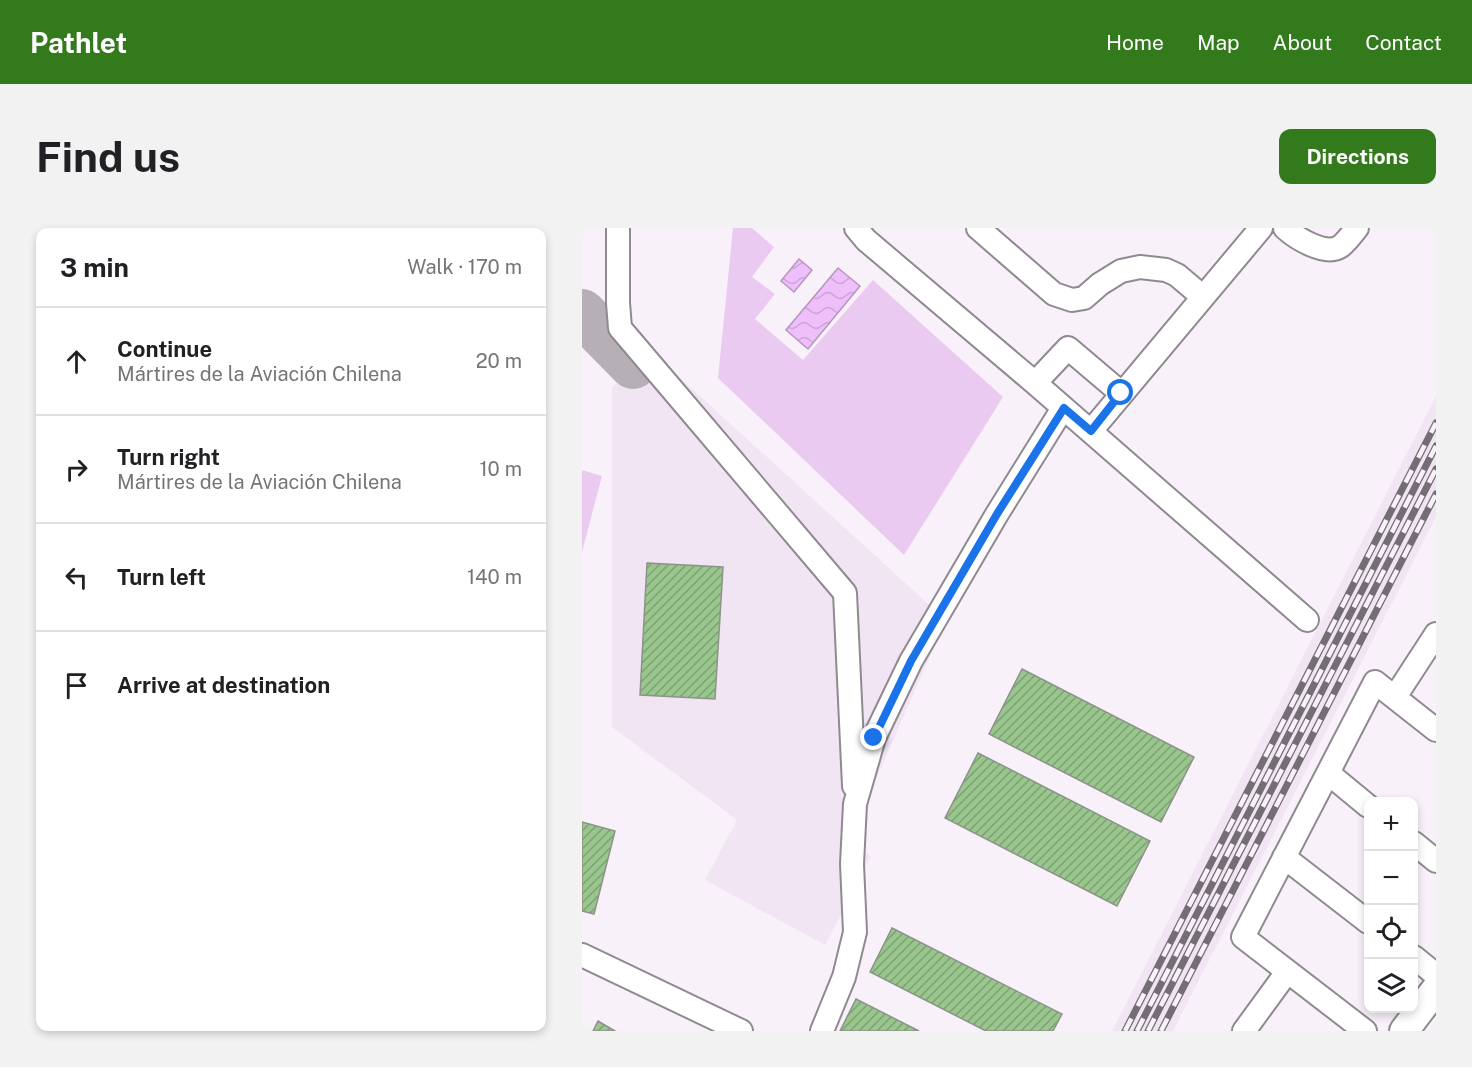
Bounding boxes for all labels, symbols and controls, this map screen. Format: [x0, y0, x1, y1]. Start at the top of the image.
text: Pathlet [30, 26, 127, 59]
text: Home [1106, 30, 1164, 55]
text: Map [1197, 30, 1240, 55]
text: About [1273, 30, 1332, 55]
text: Contact [1365, 30, 1442, 55]
button: Directions [1279, 129, 1436, 184]
text: Find us [36, 132, 180, 181]
text: 3 min [60, 252, 129, 283]
text: Walk · 170 m [407, 255, 522, 279]
text: Continue [117, 336, 212, 362]
icon: ahead [60, 345, 93, 378]
text: 20 m [476, 349, 522, 373]
text: Mártires de la Aviación Chilena [117, 362, 402, 386]
route start [1107, 379, 1133, 405]
text: Turn right [117, 444, 220, 470]
icon: right [60, 453, 93, 486]
text: 10 m [479, 457, 522, 481]
text: Mártires de la Aviación Chilena [117, 470, 402, 494]
icon: left [60, 561, 93, 594]
text: Turn left [117, 564, 206, 590]
text: 140 m [467, 565, 522, 589]
icon: arrive [60, 669, 93, 702]
text: Arrive at destination [117, 672, 330, 698]
route end [860, 724, 886, 750]
map controls [1364, 797, 1418, 1013]
button: + [1364, 797, 1418, 851]
button: − [1364, 851, 1418, 905]
button: locate [1364, 905, 1418, 959]
button: layers [1364, 959, 1418, 1013]

